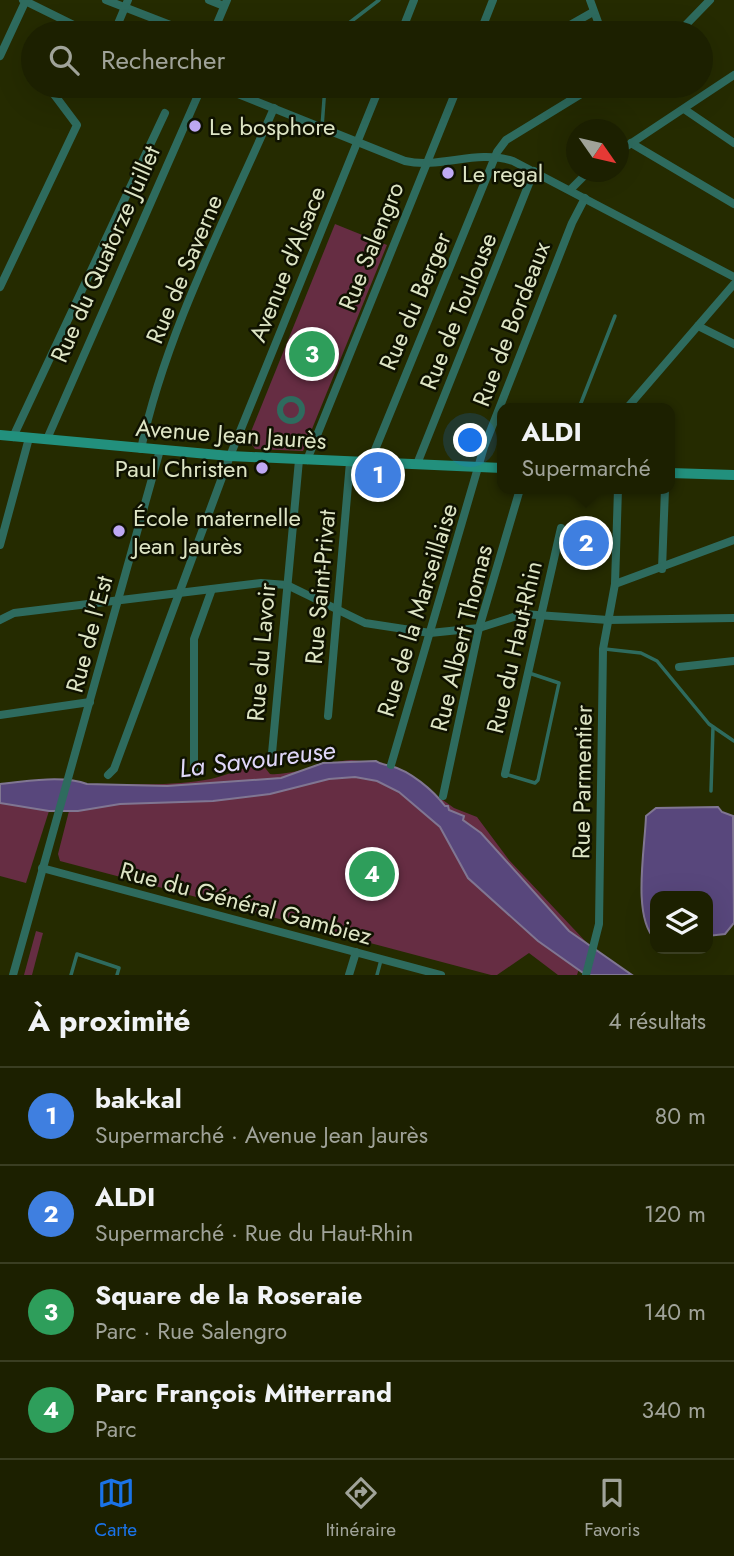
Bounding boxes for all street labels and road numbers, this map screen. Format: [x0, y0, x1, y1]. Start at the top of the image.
street label: Rue du Quatorze Juillet [41, 140, 169, 368]
street label: Rue Salengro [329, 177, 413, 315]
street label: Avenue d'Alsace [240, 181, 334, 347]
street label: Rue de Saverne [137, 189, 231, 349]
street label: Rue du Berger [370, 226, 460, 375]
street label: Rue de Toulouse [411, 227, 505, 395]
street label: Rue de Bordeaux [464, 236, 559, 411]
street label: Avenue Jean Jaurès [134, 410, 328, 458]
street label: Rue de la Marseillaise [368, 499, 466, 721]
street label: Rue Saint-Privat [296, 508, 344, 666]
street label: Rue Albert Thomas [421, 541, 501, 735]
street label: Rue du Haut-Rhin [477, 557, 551, 737]
street label: Rue de l'Est [57, 571, 121, 696]
street label: Rue du Lavoir [238, 580, 285, 723]
street label: Rue Parmentier [563, 704, 601, 859]
street label: Rue du Général Gambiez [116, 853, 376, 953]

